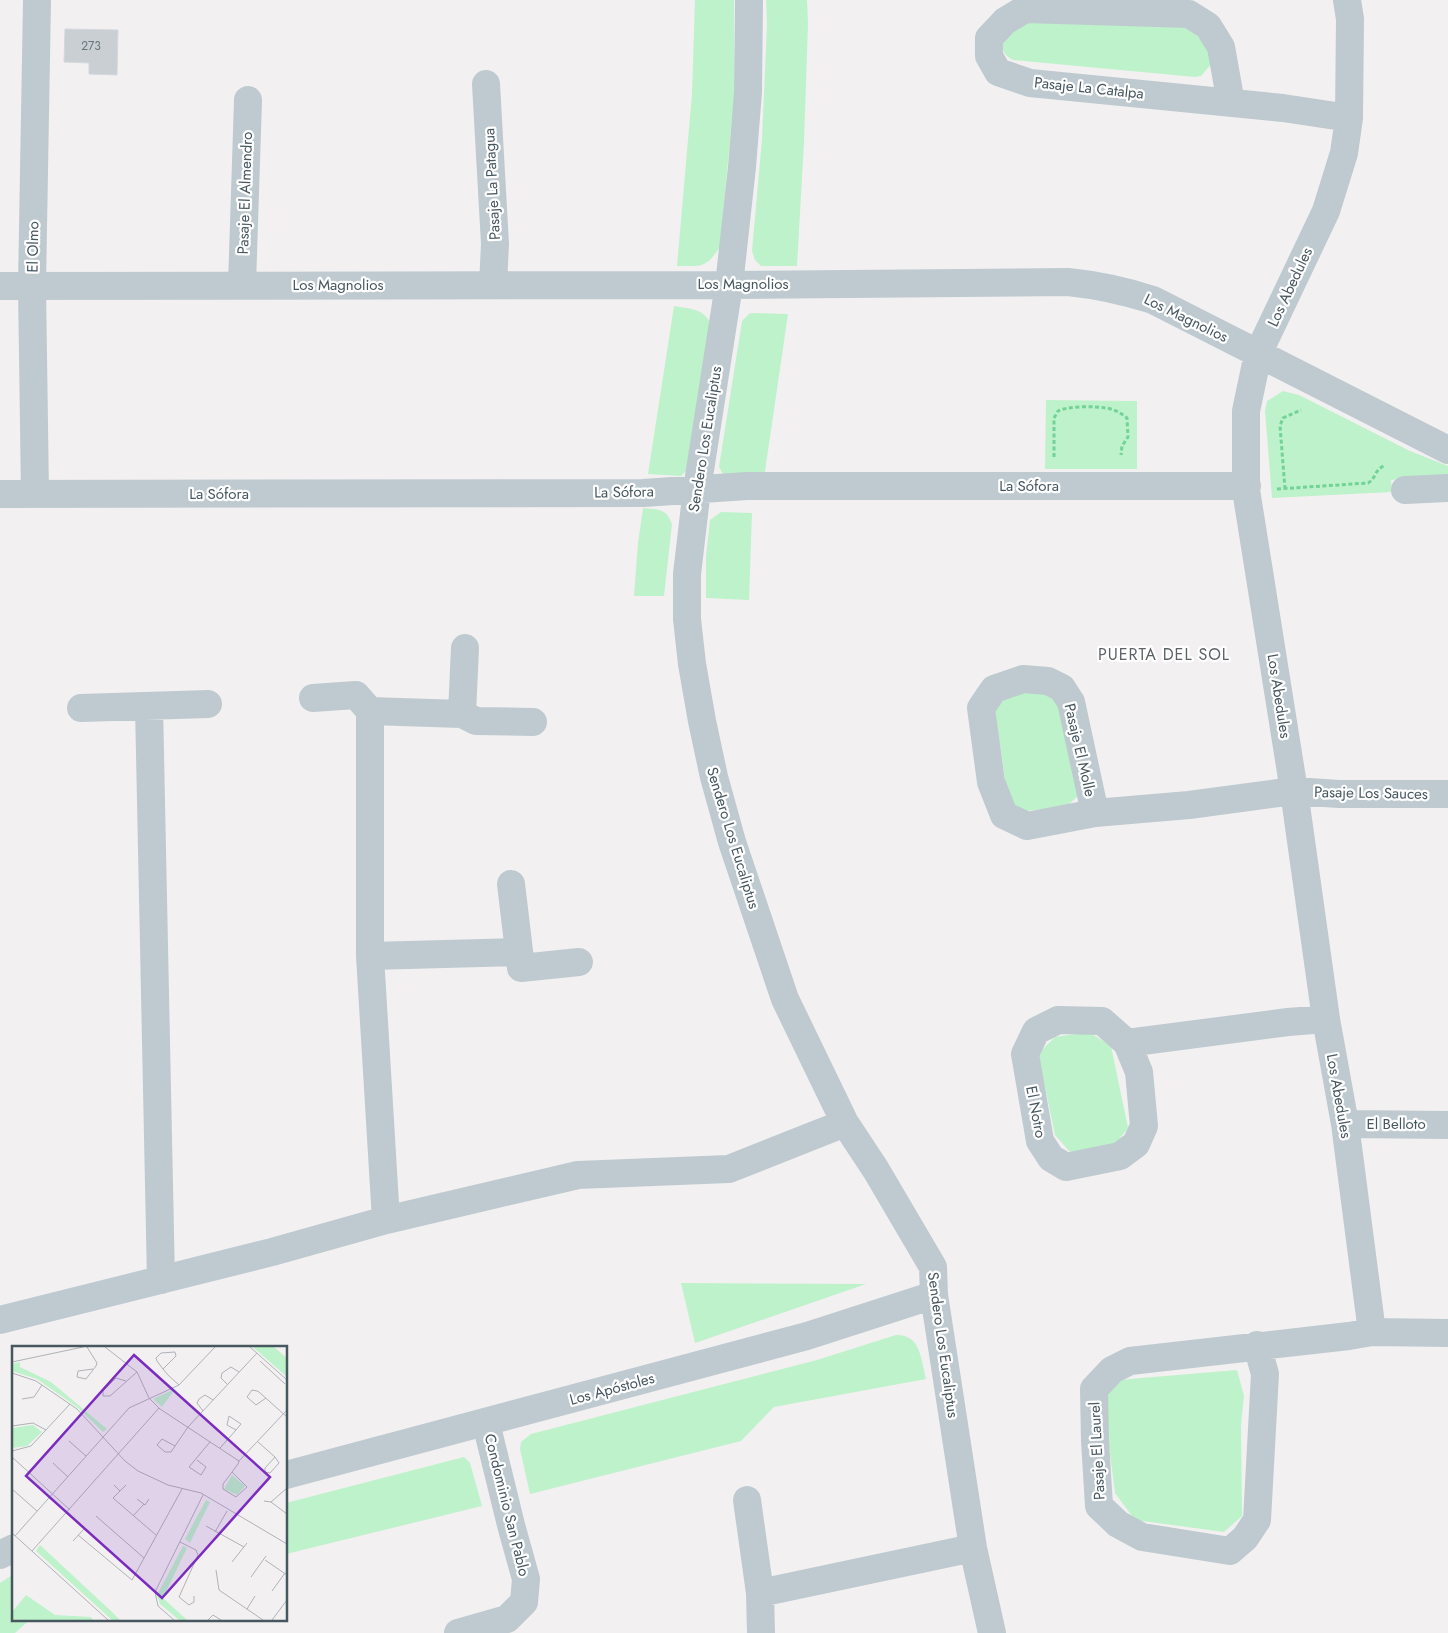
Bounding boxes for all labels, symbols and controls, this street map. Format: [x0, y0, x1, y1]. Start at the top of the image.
house number: 273 [81, 37, 101, 55]
street label: Pasaje La Catalpa [1033, 71, 1145, 105]
street label: Pasaje La Patagua [478, 127, 506, 241]
street label: Pasaje El Almendro [232, 131, 258, 255]
street label: El Olmo [22, 221, 44, 273]
street label: Los Abedules [1262, 244, 1318, 330]
street label: Los Magnolios [697, 273, 789, 295]
street label: Los Magnolios [292, 274, 384, 296]
street label: Los Magnolios [1140, 288, 1232, 348]
street label: Sendero Los Eucaliptus [683, 365, 727, 513]
street label: La Sófora [999, 475, 1059, 497]
street label: La Sófora [594, 480, 654, 504]
street label: La Sófora [189, 483, 249, 505]
district label: PUERTA DEL SOL [1098, 643, 1230, 666]
street label: Los Abedules [1261, 652, 1297, 740]
street label: Pasaje El Molle [1059, 701, 1102, 799]
street label: Sendero Los Eucaliptus [701, 764, 765, 912]
street label: Pasaje Los Sauces [1314, 781, 1428, 805]
street label: Los Abedules [1321, 1052, 1357, 1140]
street label: El Notro [1020, 1084, 1052, 1140]
street label: El Belloto [1366, 1113, 1426, 1135]
street label: Sendero Los Eucaliptus [922, 1271, 964, 1419]
inset map [12, 1346, 288, 1620]
street label: Los Apóstoles [567, 1367, 657, 1411]
street label: Pasaje El Laurel [1083, 1401, 1111, 1501]
street label: Condominio San Pablo [479, 1431, 535, 1579]

